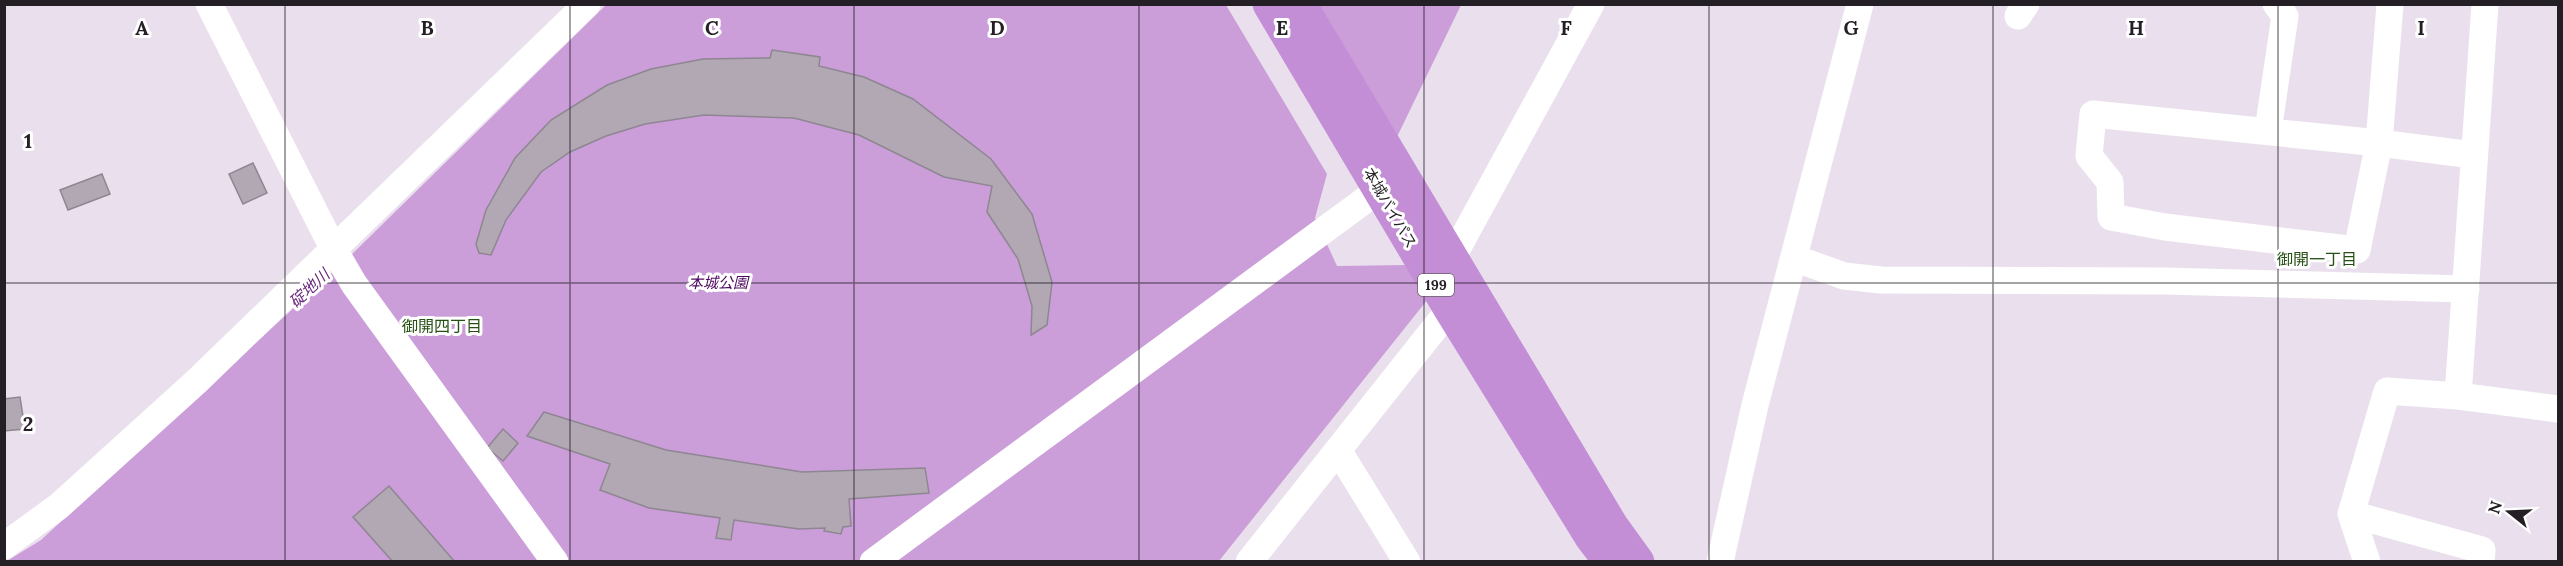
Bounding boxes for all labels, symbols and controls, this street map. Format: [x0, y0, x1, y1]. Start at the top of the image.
text: A [135, 15, 149, 40]
text: B [420, 15, 434, 40]
text: C [705, 15, 719, 40]
text: D [989, 15, 1005, 40]
text: E [1276, 15, 1288, 40]
text: F [1560, 15, 1572, 40]
text: G [1843, 15, 1859, 40]
text: H [2128, 15, 2144, 40]
text: I [2417, 15, 2425, 40]
text: 1 [24, 128, 32, 153]
street label: 本城バイパス [1360, 164, 1421, 251]
district label: 御開一丁目 [2277, 249, 2357, 269]
water label: 碇地川 [285, 263, 335, 312]
park label: 本城公園 [688, 273, 750, 292]
road number: 199 [1418, 274, 1454, 296]
district label: 御開四丁目 [402, 316, 482, 336]
text: 2 [23, 411, 33, 436]
north arrow [2479, 482, 2539, 542]
text: N [2483, 498, 2506, 516]

